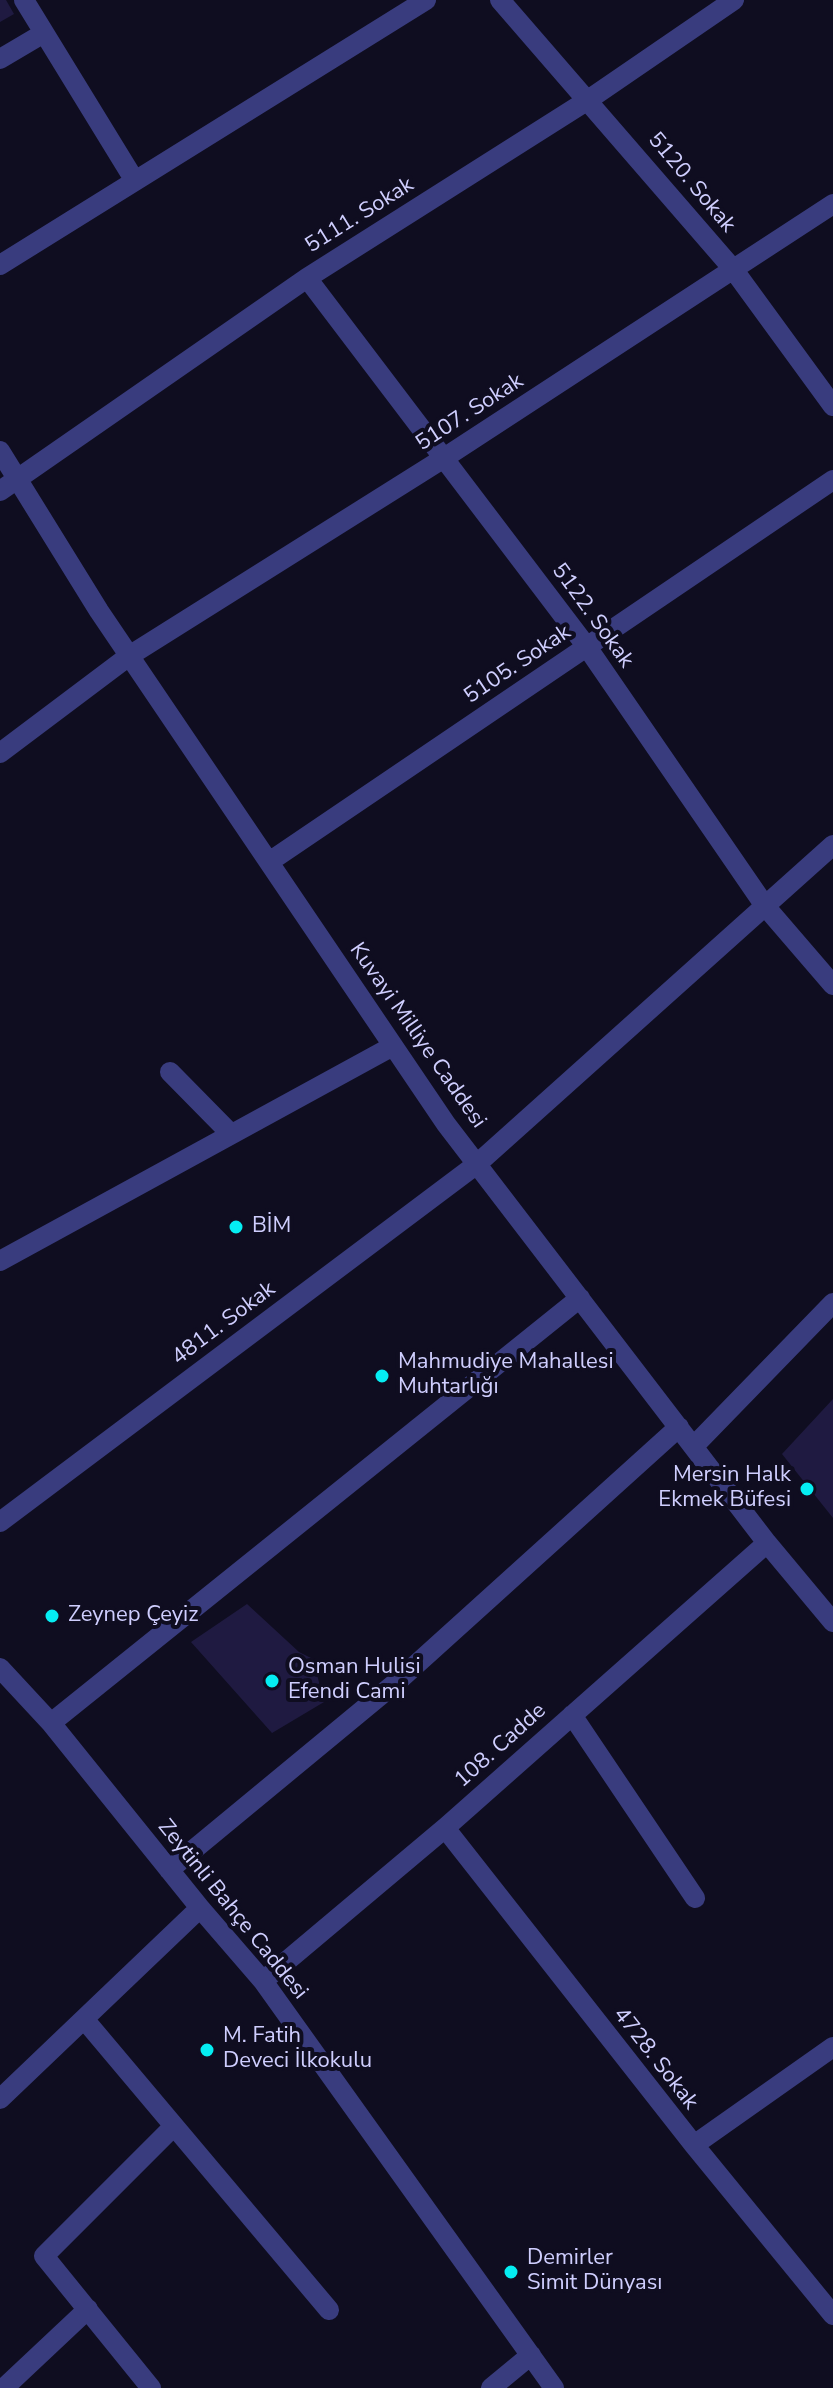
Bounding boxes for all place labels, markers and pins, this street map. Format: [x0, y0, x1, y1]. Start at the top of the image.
place label: BİM [252, 1214, 291, 1240]
marker: BİM [227, 1218, 245, 1236]
place label: Mahmudiye Mahallesi Muhtarlığı [398, 1350, 614, 1402]
marker: Mahmudiye Mahallesi Muhtarlığı [373, 1367, 391, 1385]
place label: Mersin Halk Ekmek Büfesi [658, 1463, 791, 1514]
marker: Mersin Halk Ekmek Büfesi [798, 1480, 816, 1498]
place label: Zeynep Çeyiz [68, 1603, 198, 1629]
marker: Zeynep Çeyiz [43, 1607, 61, 1625]
place label: Osman Hulisi Efendi Cami [288, 1655, 420, 1706]
marker: Osman Hulisi Efendi Cami [263, 1672, 281, 1690]
place label: M. Fatih Deveci İlkokulu [223, 2024, 372, 2076]
marker: M. Fatih Deveci İlkokulu [198, 2041, 216, 2059]
place label: Demirler Simit Dünyası [527, 2246, 662, 2298]
marker: Demirler Simit Dünyası [502, 2263, 520, 2281]

